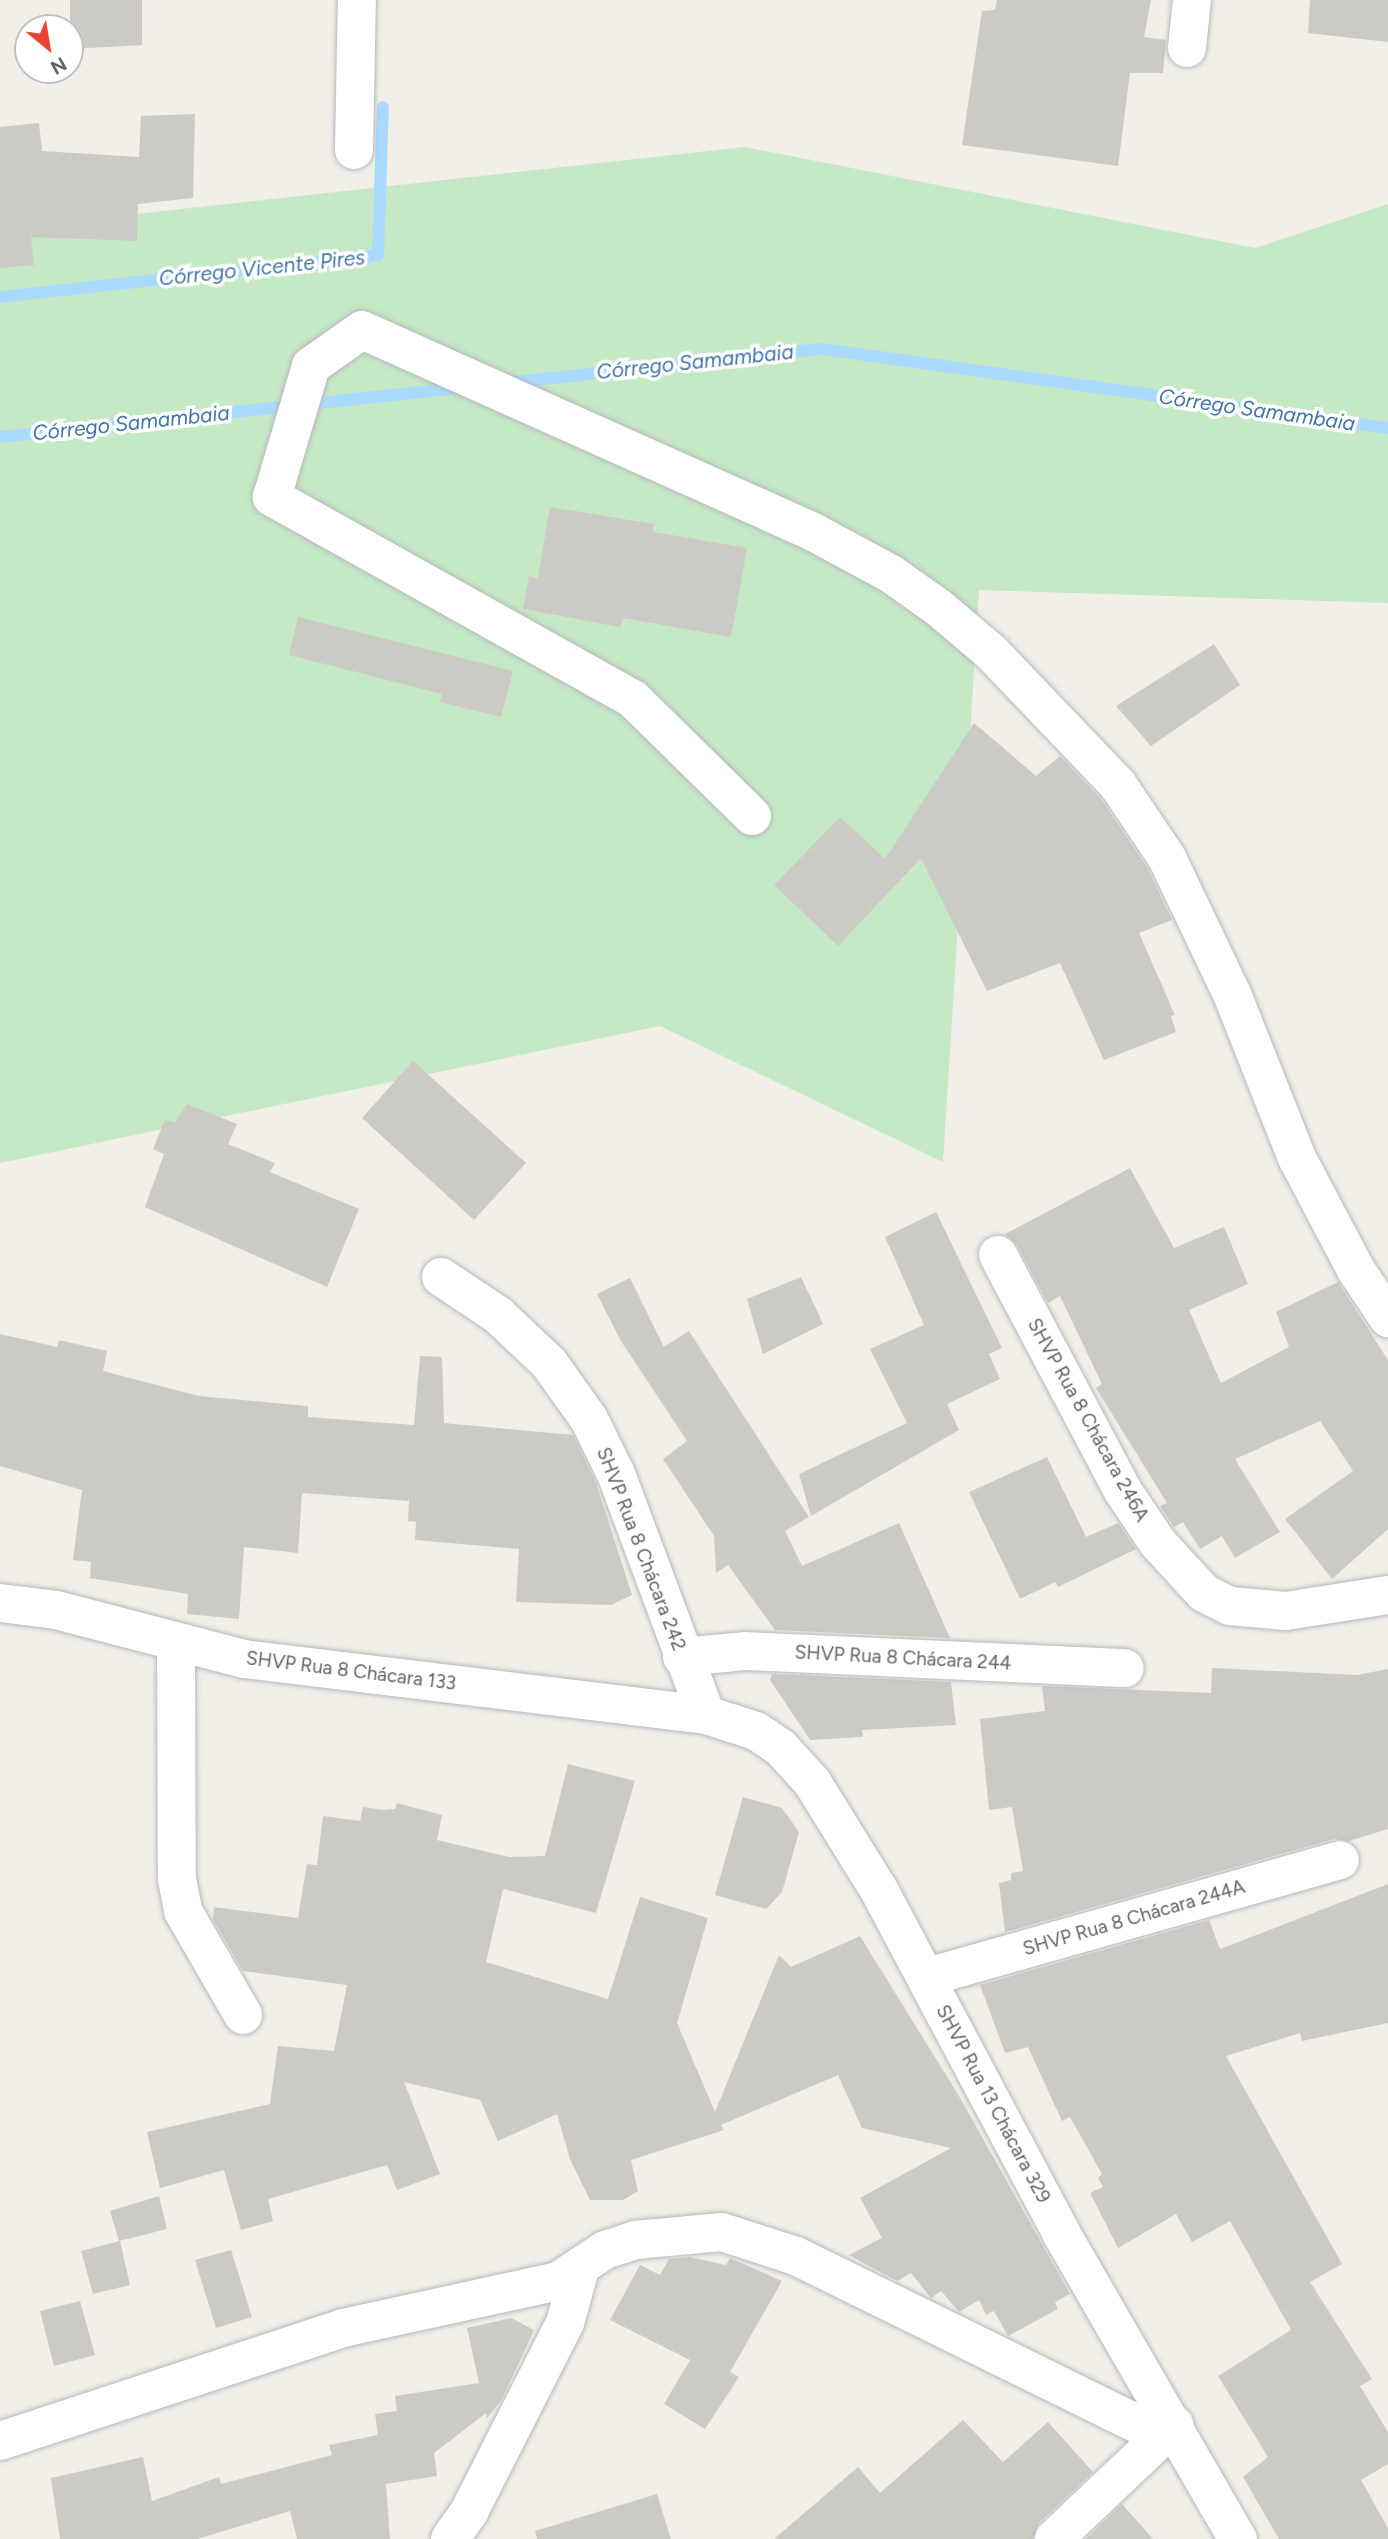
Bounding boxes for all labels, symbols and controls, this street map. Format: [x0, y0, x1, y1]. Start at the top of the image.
north arrow [14, 14, 84, 84]
text: N [47, 52, 71, 80]
water label: Córrego Vicente Pires [158, 245, 366, 291]
water label: Córrego Samambaia [595, 339, 795, 385]
water label: Córrego Samambaia [1157, 384, 1357, 436]
water label: Córrego Samambaia [31, 400, 231, 446]
street label: SHVP Rua 8 Chácara 246A [1023, 1314, 1153, 1526]
street label: SHVP Rua 8 Chácara 242 [592, 1444, 690, 1654]
street label: SHVP Rua 8 Chácara 244 [794, 1641, 1012, 1675]
street label: SHVP Rua 8 Chácara 133 [245, 1647, 457, 1695]
street label: SHVP Rua 8 Chácara 244A [1020, 1875, 1248, 1961]
street label: SHVP Rua 13 Chácara 329 [931, 2001, 1055, 2207]

